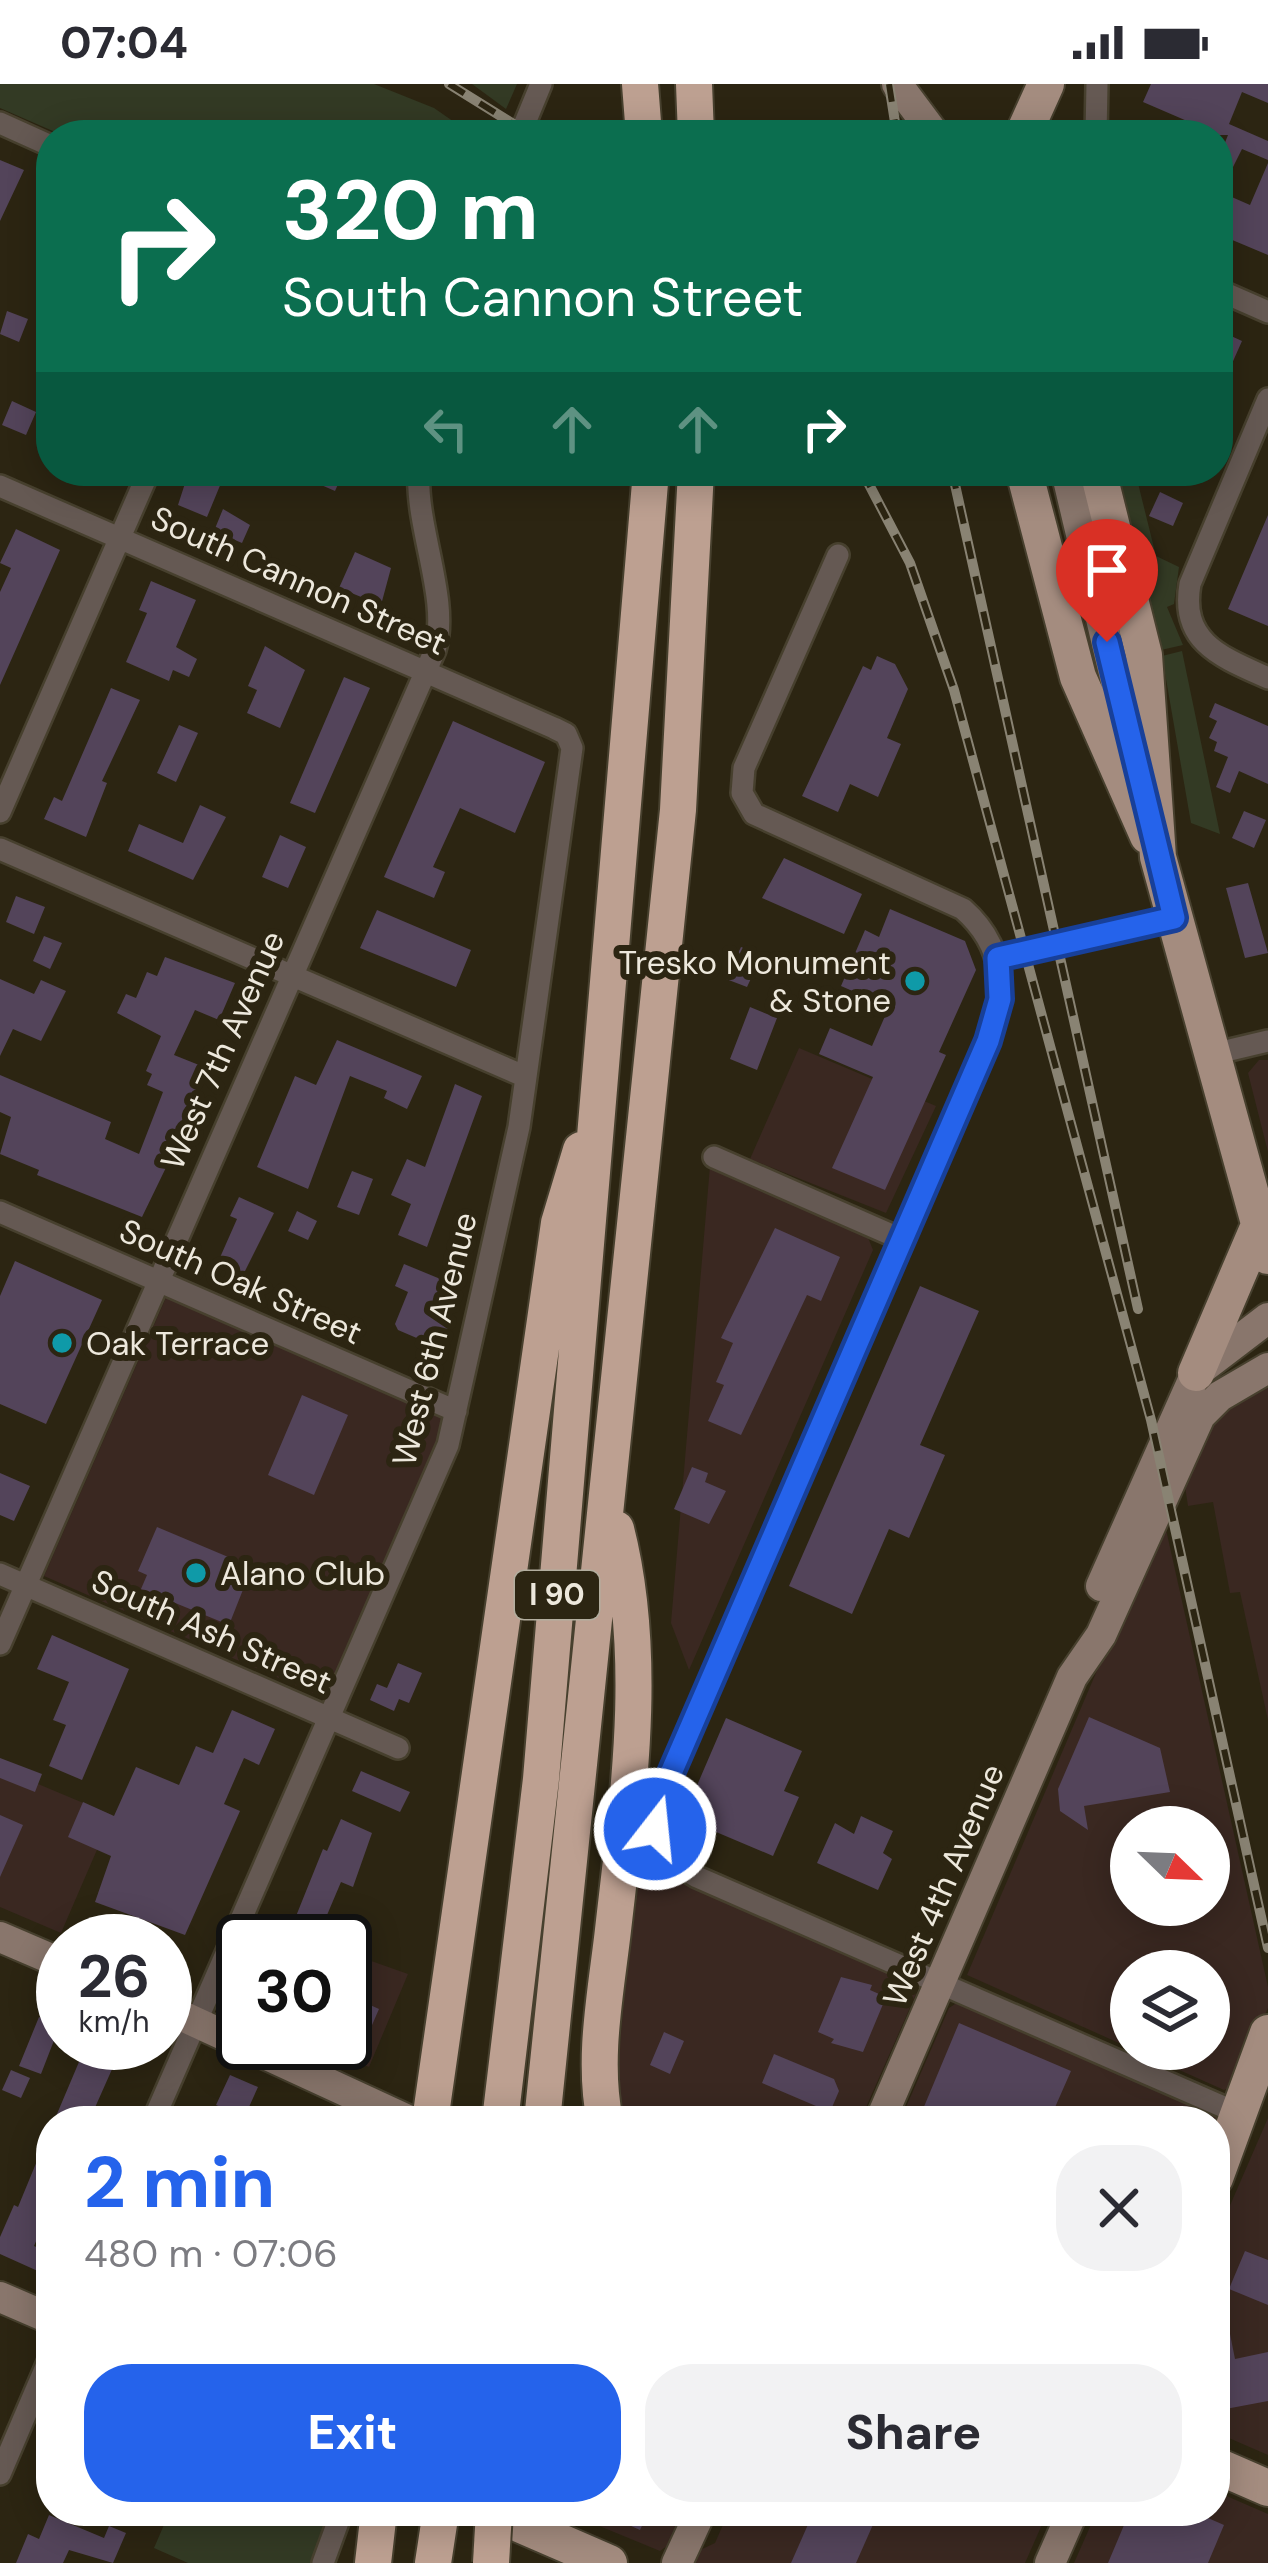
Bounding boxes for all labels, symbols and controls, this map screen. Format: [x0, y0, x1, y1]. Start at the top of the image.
text: 07:04 [60, 13, 188, 72]
text: 320 m [282, 156, 539, 265]
icon: right [84, 168, 240, 324]
text: South Cannon Street [282, 262, 803, 333]
icon: left [413, 396, 479, 462]
icon: ahead [539, 396, 605, 462]
icon: ahead [665, 396, 731, 462]
icon: right [791, 396, 857, 462]
street label: South Cannon Street [145, 496, 453, 665]
pin [1056, 519, 1158, 642]
icon: arrive [1074, 537, 1140, 603]
street label: West 7th Avenue [151, 924, 294, 1176]
place label: Tresko Monument & Stone [618, 941, 891, 1022]
marker: Tresko Monument & Stone [902, 968, 928, 994]
street label: West 6th Avenue [382, 1208, 487, 1471]
street label: South Oak Street [113, 1209, 369, 1354]
place label: Oak Terrace [86, 1322, 269, 1365]
marker: Oak Terrace [49, 1330, 75, 1356]
place label: Alano Club [220, 1552, 385, 1595]
street label: South Ash Street [85, 1559, 338, 1704]
marker: Alano Club [183, 1560, 209, 1586]
road number: I 90 [515, 1571, 599, 1619]
street label: West 4th Avenue [873, 1757, 1014, 2013]
position arrow [592, 1766, 718, 1892]
north arrow [1110, 1806, 1230, 1926]
map controls [1110, 1806, 1230, 2070]
speed limit sign: 30 [216, 1914, 372, 2070]
text: 26 [78, 1937, 150, 2016]
button: layers [1110, 1950, 1230, 2070]
text: km/h [79, 2002, 149, 2041]
text: 2 min [84, 2136, 275, 2229]
button: close [1056, 2145, 1182, 2271]
text: 480 m · 07:06 [84, 2228, 338, 2279]
button: Exit [84, 2364, 621, 2502]
button: Share [645, 2364, 1182, 2502]

